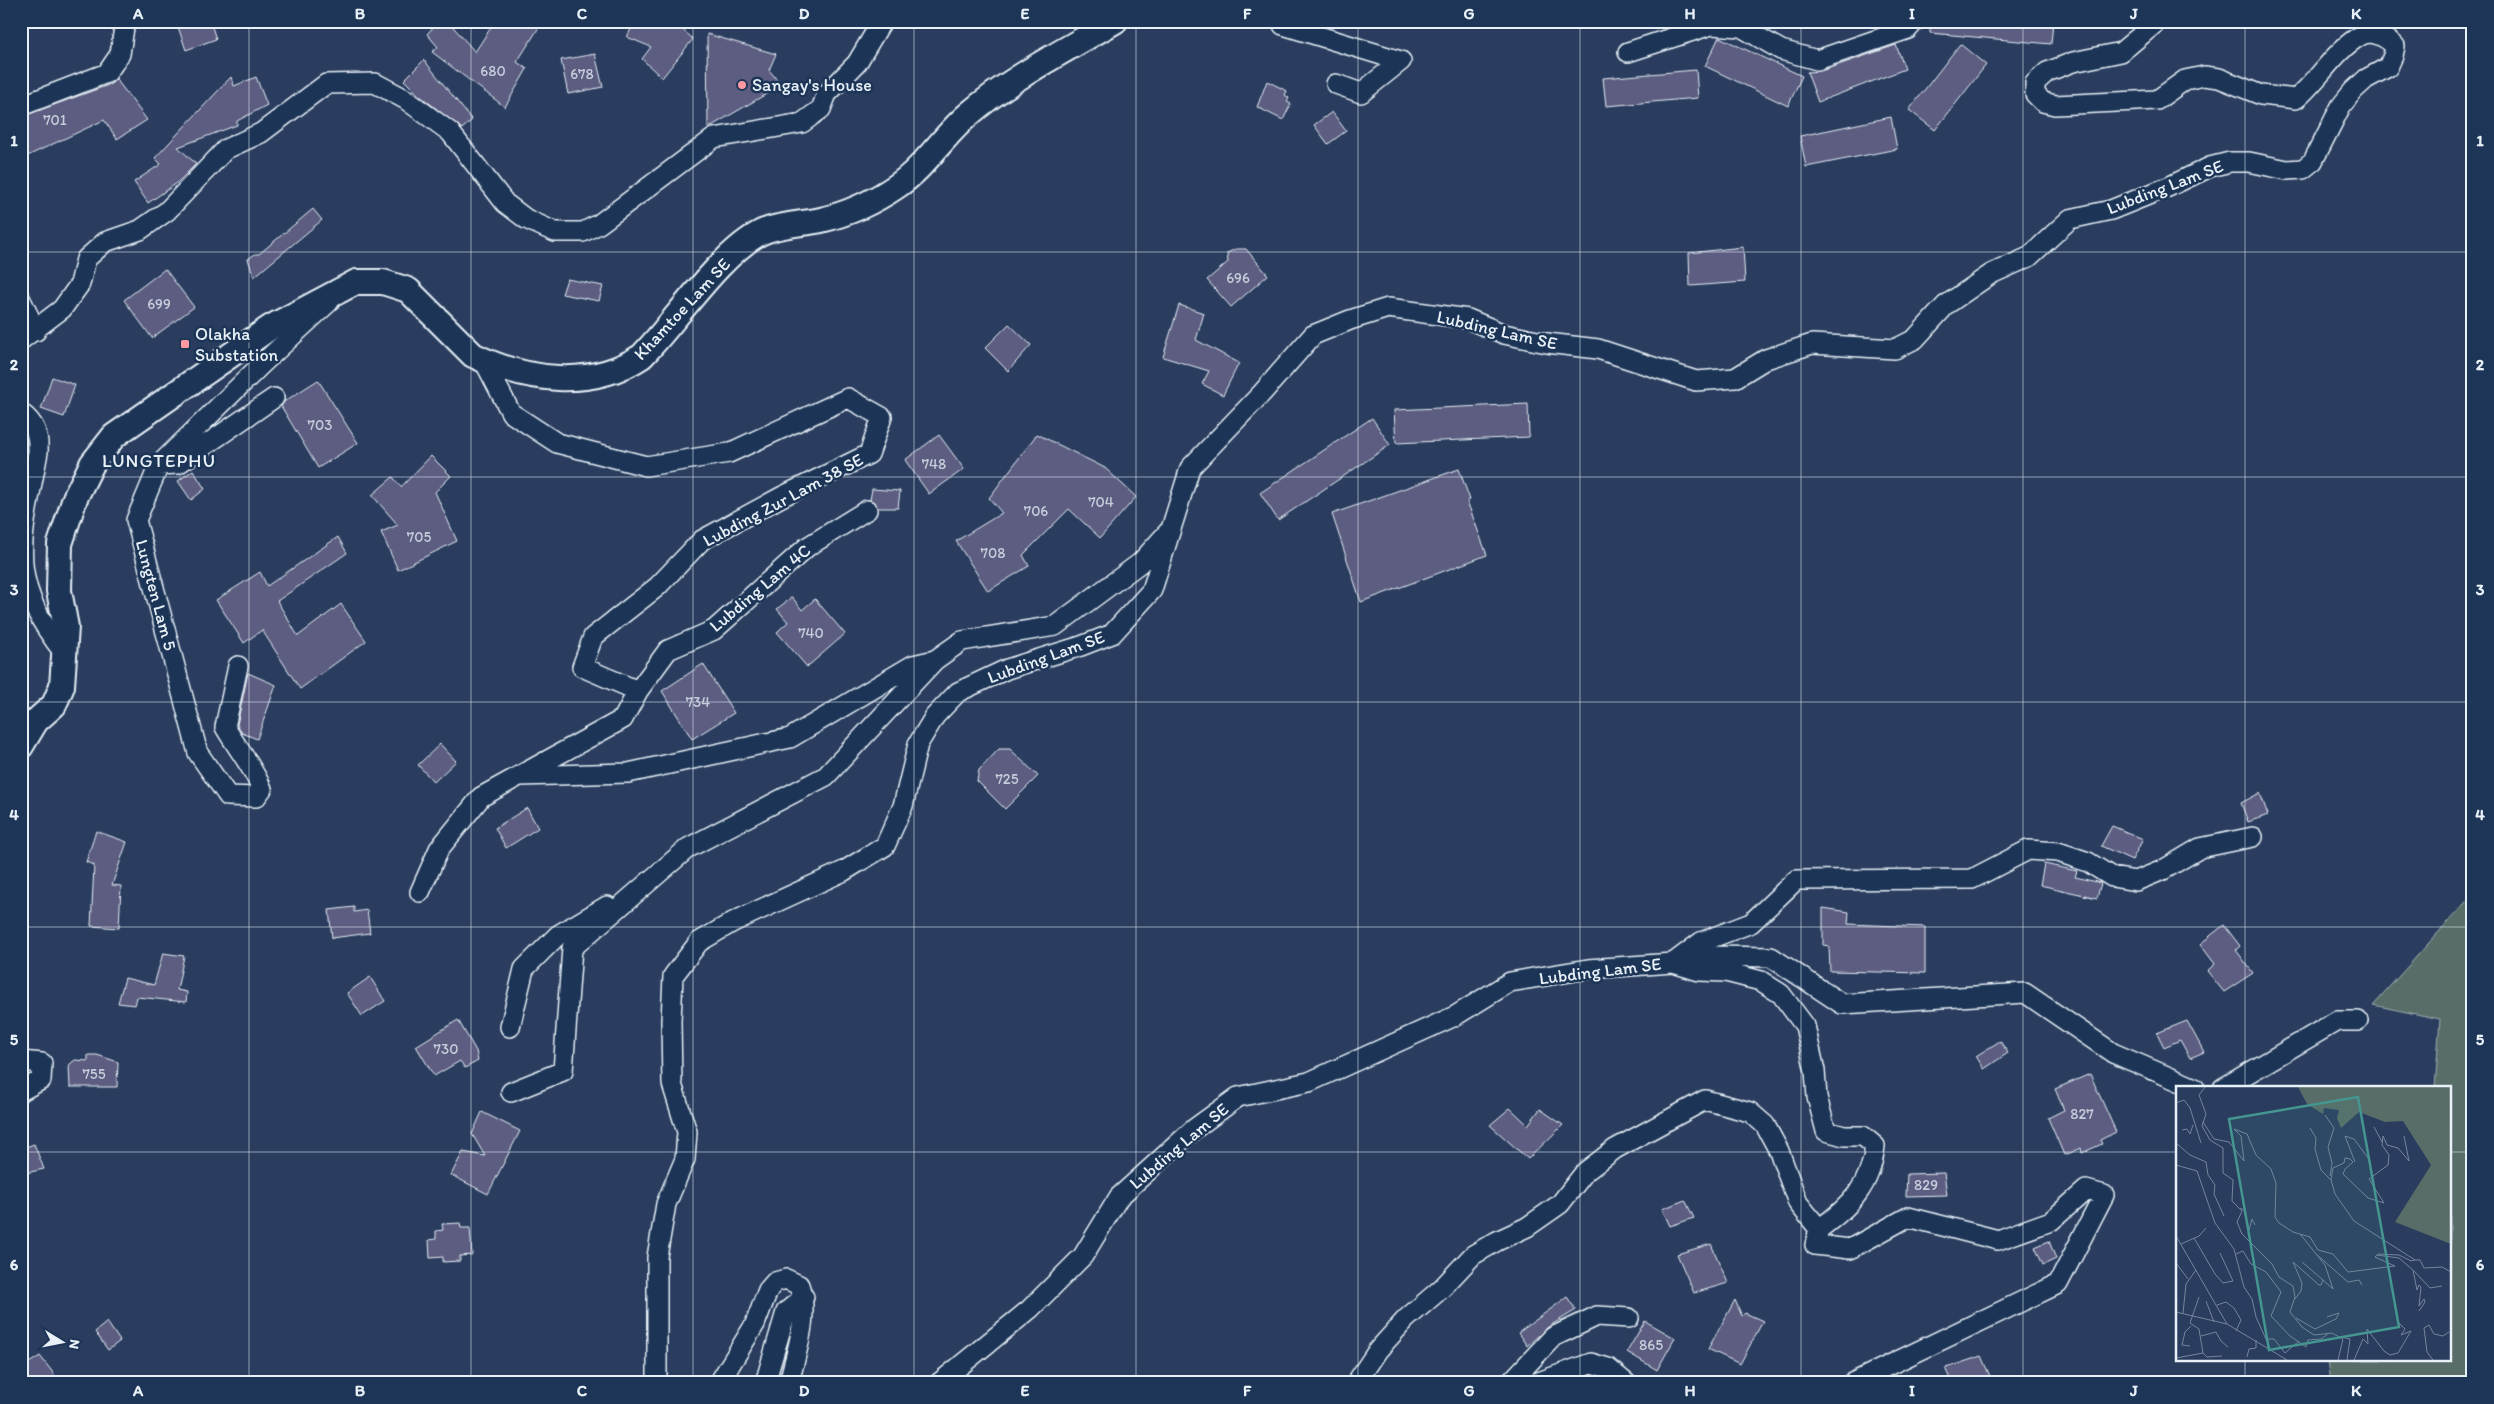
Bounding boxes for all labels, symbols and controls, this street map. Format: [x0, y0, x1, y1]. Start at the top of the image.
text: A [132, 4, 144, 23]
text: B [355, 4, 366, 23]
text: C [577, 4, 588, 23]
text: D [799, 4, 810, 23]
text: E [1021, 4, 1030, 23]
text: F [1243, 4, 1252, 23]
text: G [1463, 4, 1475, 23]
text: H [1684, 4, 1696, 23]
text: I [1909, 4, 1915, 23]
text: J [2129, 4, 2138, 23]
text: K [2351, 4, 2362, 23]
house number: 680 [480, 62, 506, 80]
house number: 678 [570, 65, 594, 83]
place label: Sangay's House [752, 74, 872, 96]
marker: Sangay's House [736, 79, 748, 91]
house number: 701 [43, 111, 67, 129]
text: 1 [10, 131, 18, 150]
text: 1 [2476, 131, 2484, 150]
street label: Lubding Lam SE [2104, 155, 2226, 219]
street label: Khamtoe Lam SE [629, 253, 735, 365]
house number: 696 [1226, 269, 1250, 287]
house number: 699 [147, 295, 171, 313]
street label: Lubding Lam SE [1435, 305, 1559, 355]
place label: Olakha Substation [195, 323, 279, 366]
marker: Olakha Substation [179, 338, 191, 350]
text: 2 [10, 355, 19, 374]
text: 2 [2476, 355, 2485, 374]
house number: 703 [308, 416, 332, 434]
street label: Lubding Zur Lam 38 SE [699, 448, 867, 552]
district label: LUNGTEPHU [102, 449, 216, 472]
house number: 748 [922, 455, 946, 473]
house number: 704 [1088, 493, 1114, 511]
house number: 706 [1024, 502, 1048, 520]
house number: 705 [407, 528, 431, 546]
street label: Lungten Lam 5 [131, 537, 181, 653]
street label: Lubding Lam 4C [705, 539, 815, 637]
house number: 708 [981, 544, 1005, 562]
text: 3 [10, 580, 19, 599]
text: 3 [2476, 580, 2485, 599]
house number: 740 [798, 624, 824, 642]
street label: Lubding Lam SE [984, 626, 1108, 688]
house number: 734 [686, 693, 710, 711]
house number: 725 [995, 770, 1019, 788]
text: 4 [9, 805, 19, 824]
text: 4 [2475, 805, 2485, 824]
street label: Lubding Lam SE [1538, 953, 1662, 989]
text: 5 [10, 1030, 19, 1049]
text: 5 [2476, 1030, 2485, 1049]
house number: 730 [434, 1040, 458, 1058]
house number: 755 [82, 1065, 106, 1083]
inset map [2176, 1086, 2452, 1362]
street label: Lubding Lam SE [1125, 1098, 1233, 1194]
house number: 827 [2070, 1105, 2094, 1123]
house number: 829 [1914, 1176, 1938, 1194]
text: 6 [10, 1255, 19, 1274]
text: 6 [2476, 1255, 2485, 1274]
north arrow [38, 1316, 88, 1366]
house number: 865 [1639, 1336, 1663, 1354]
text: N [65, 1338, 84, 1350]
text: A [132, 1381, 144, 1400]
text: B [355, 1381, 366, 1400]
text: C [577, 1381, 588, 1400]
text: D [799, 1381, 810, 1400]
text: E [1021, 1381, 1030, 1400]
text: F [1243, 1381, 1252, 1400]
text: G [1463, 1381, 1475, 1400]
text: H [1684, 1381, 1696, 1400]
text: I [1909, 1381, 1915, 1400]
text: J [2129, 1381, 2138, 1400]
text: K [2351, 1381, 2362, 1400]

